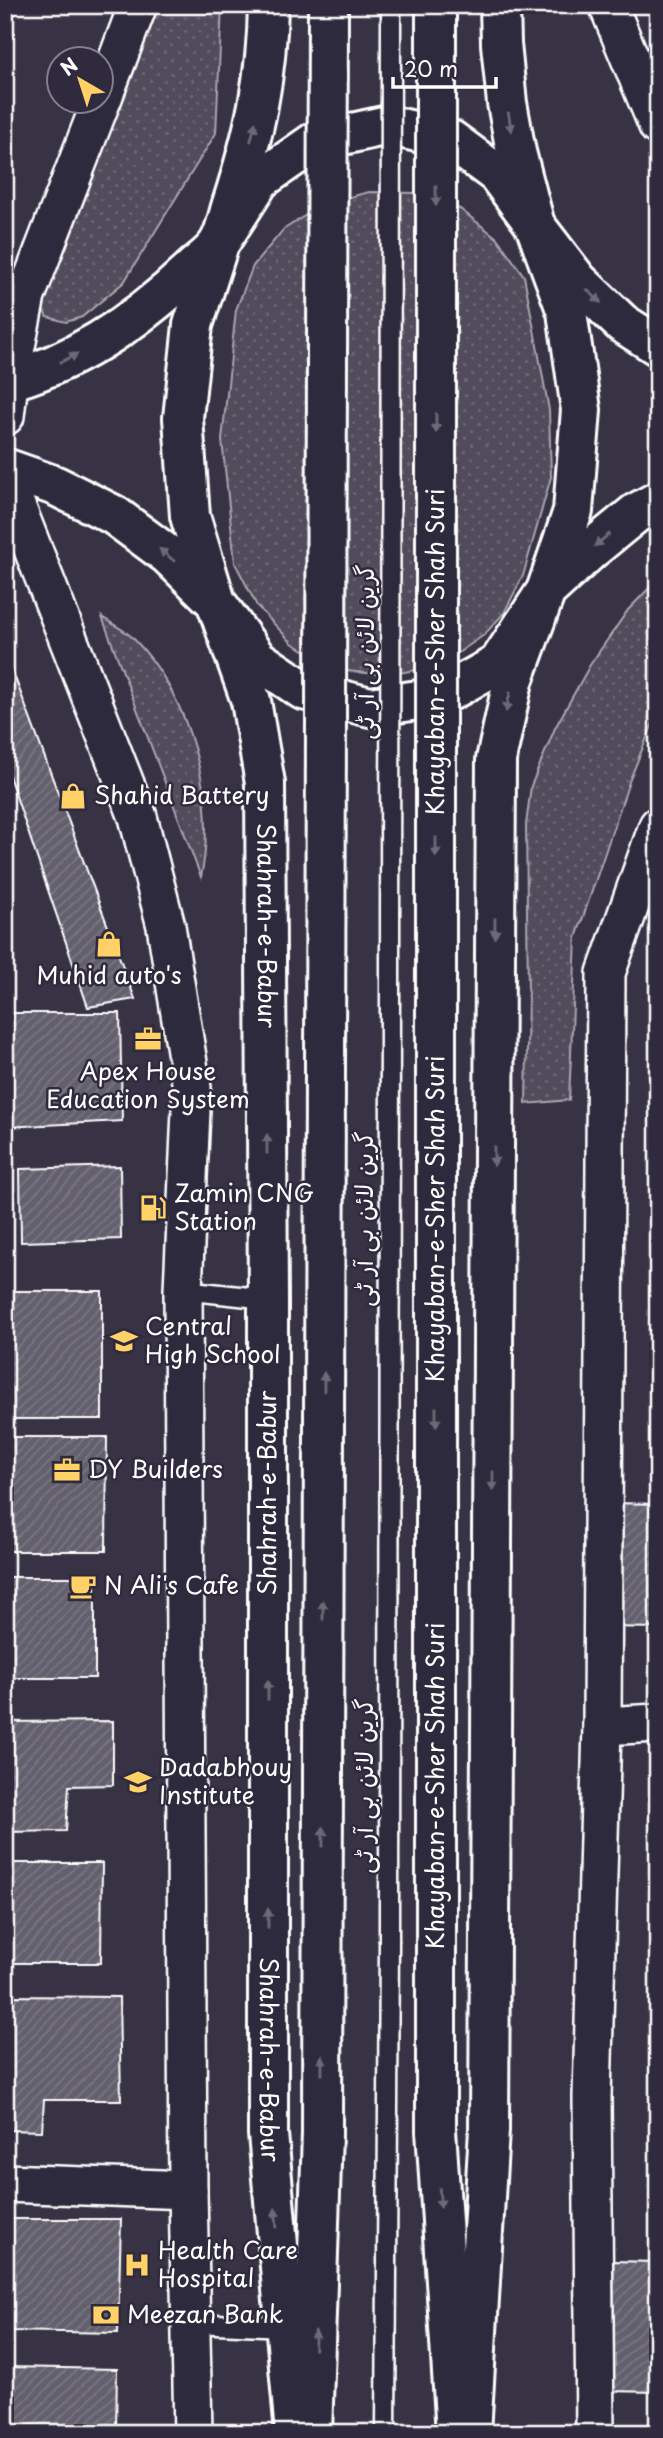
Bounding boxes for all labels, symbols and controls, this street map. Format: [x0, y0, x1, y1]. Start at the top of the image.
north arrow [46, 46, 116, 116]
scale bar [393, 46, 497, 90]
text: N [54, 50, 83, 82]
text: 20 m [404, 52, 458, 84]
one-way arrow [505, 111, 516, 133]
one-way arrow [248, 121, 259, 143]
one-way arrow [430, 185, 442, 207]
one-way arrow [585, 288, 602, 304]
one-way arrow [59, 352, 79, 363]
one-way arrow [430, 413, 442, 435]
street label: Khayaban-e-Sher Shah Suri [416, 488, 452, 816]
one-way arrow [594, 533, 612, 548]
one-way arrow [158, 548, 175, 563]
street label: گرین لائن بی آر ٹی [346, 564, 382, 740]
one-way arrow [503, 691, 514, 713]
place label: Shahid Battery [94, 776, 270, 812]
shop icon: Shahid Battery [58, 781, 88, 811]
street label: Shahrah-e-Babur [249, 823, 286, 1029]
one-way arrow [430, 836, 442, 858]
one-way arrow [490, 917, 501, 939]
shop icon: Muhid auto's [94, 929, 124, 959]
place label: Muhid auto's [36, 956, 182, 992]
office icon: Apex House Education System [133, 1024, 163, 1054]
place label: Apex House Education System [46, 1052, 250, 1116]
street label: Khayaban-e-Sher Shah Suri [416, 1055, 452, 1383]
street label: گرین لائن بی آر ٹی [345, 1131, 381, 1307]
one-way arrow [261, 1133, 273, 1155]
one-way arrow [488, 1145, 500, 1167]
place label: Zamin CNG Station [174, 1174, 315, 1238]
fuel station icon: Zamin CNG Station [138, 1193, 168, 1223]
place label: Central High School [145, 1307, 281, 1371]
school or university icon: Central High School [109, 1326, 139, 1356]
one-way arrow [318, 1371, 330, 1393]
street label: Shahrah-e-Babur [248, 1390, 284, 1595]
one-way arrow [430, 1407, 442, 1429]
place label: DY Builders [88, 1450, 223, 1486]
office icon: DY Builders [52, 1455, 82, 1485]
one-way arrow [487, 1470, 498, 1492]
place label: N Ali's Cafe [104, 1566, 239, 1602]
cafe icon: N Ali's Cafe [68, 1571, 98, 1601]
one-way arrow [318, 1598, 329, 1620]
street label: Khayaban-e-Sher Shah Suri [416, 1622, 452, 1950]
one-way arrow [262, 1679, 274, 1701]
street label: گرین لائن بی آر ٹی [345, 1698, 381, 1874]
place label: Dadabhouy Institute [159, 1748, 292, 1812]
school or university icon: Dadabhouy Institute [123, 1767, 153, 1797]
one-way arrow [317, 1826, 329, 1848]
one-way arrow [262, 1906, 274, 1928]
street label: Shahrah-e-Babur [252, 1957, 291, 2164]
one-way arrow [316, 2053, 328, 2075]
one-way arrow [435, 2188, 446, 2210]
one-way arrow [270, 2207, 281, 2229]
place label: Health Care Hospital [158, 2231, 298, 2295]
hospital icon: Health Care Hospital [122, 2250, 152, 2280]
place label: Meezan Bank [127, 2295, 283, 2331]
bank icon: Meezan Bank [91, 2300, 121, 2330]
one-way arrow [309, 2329, 320, 2351]

